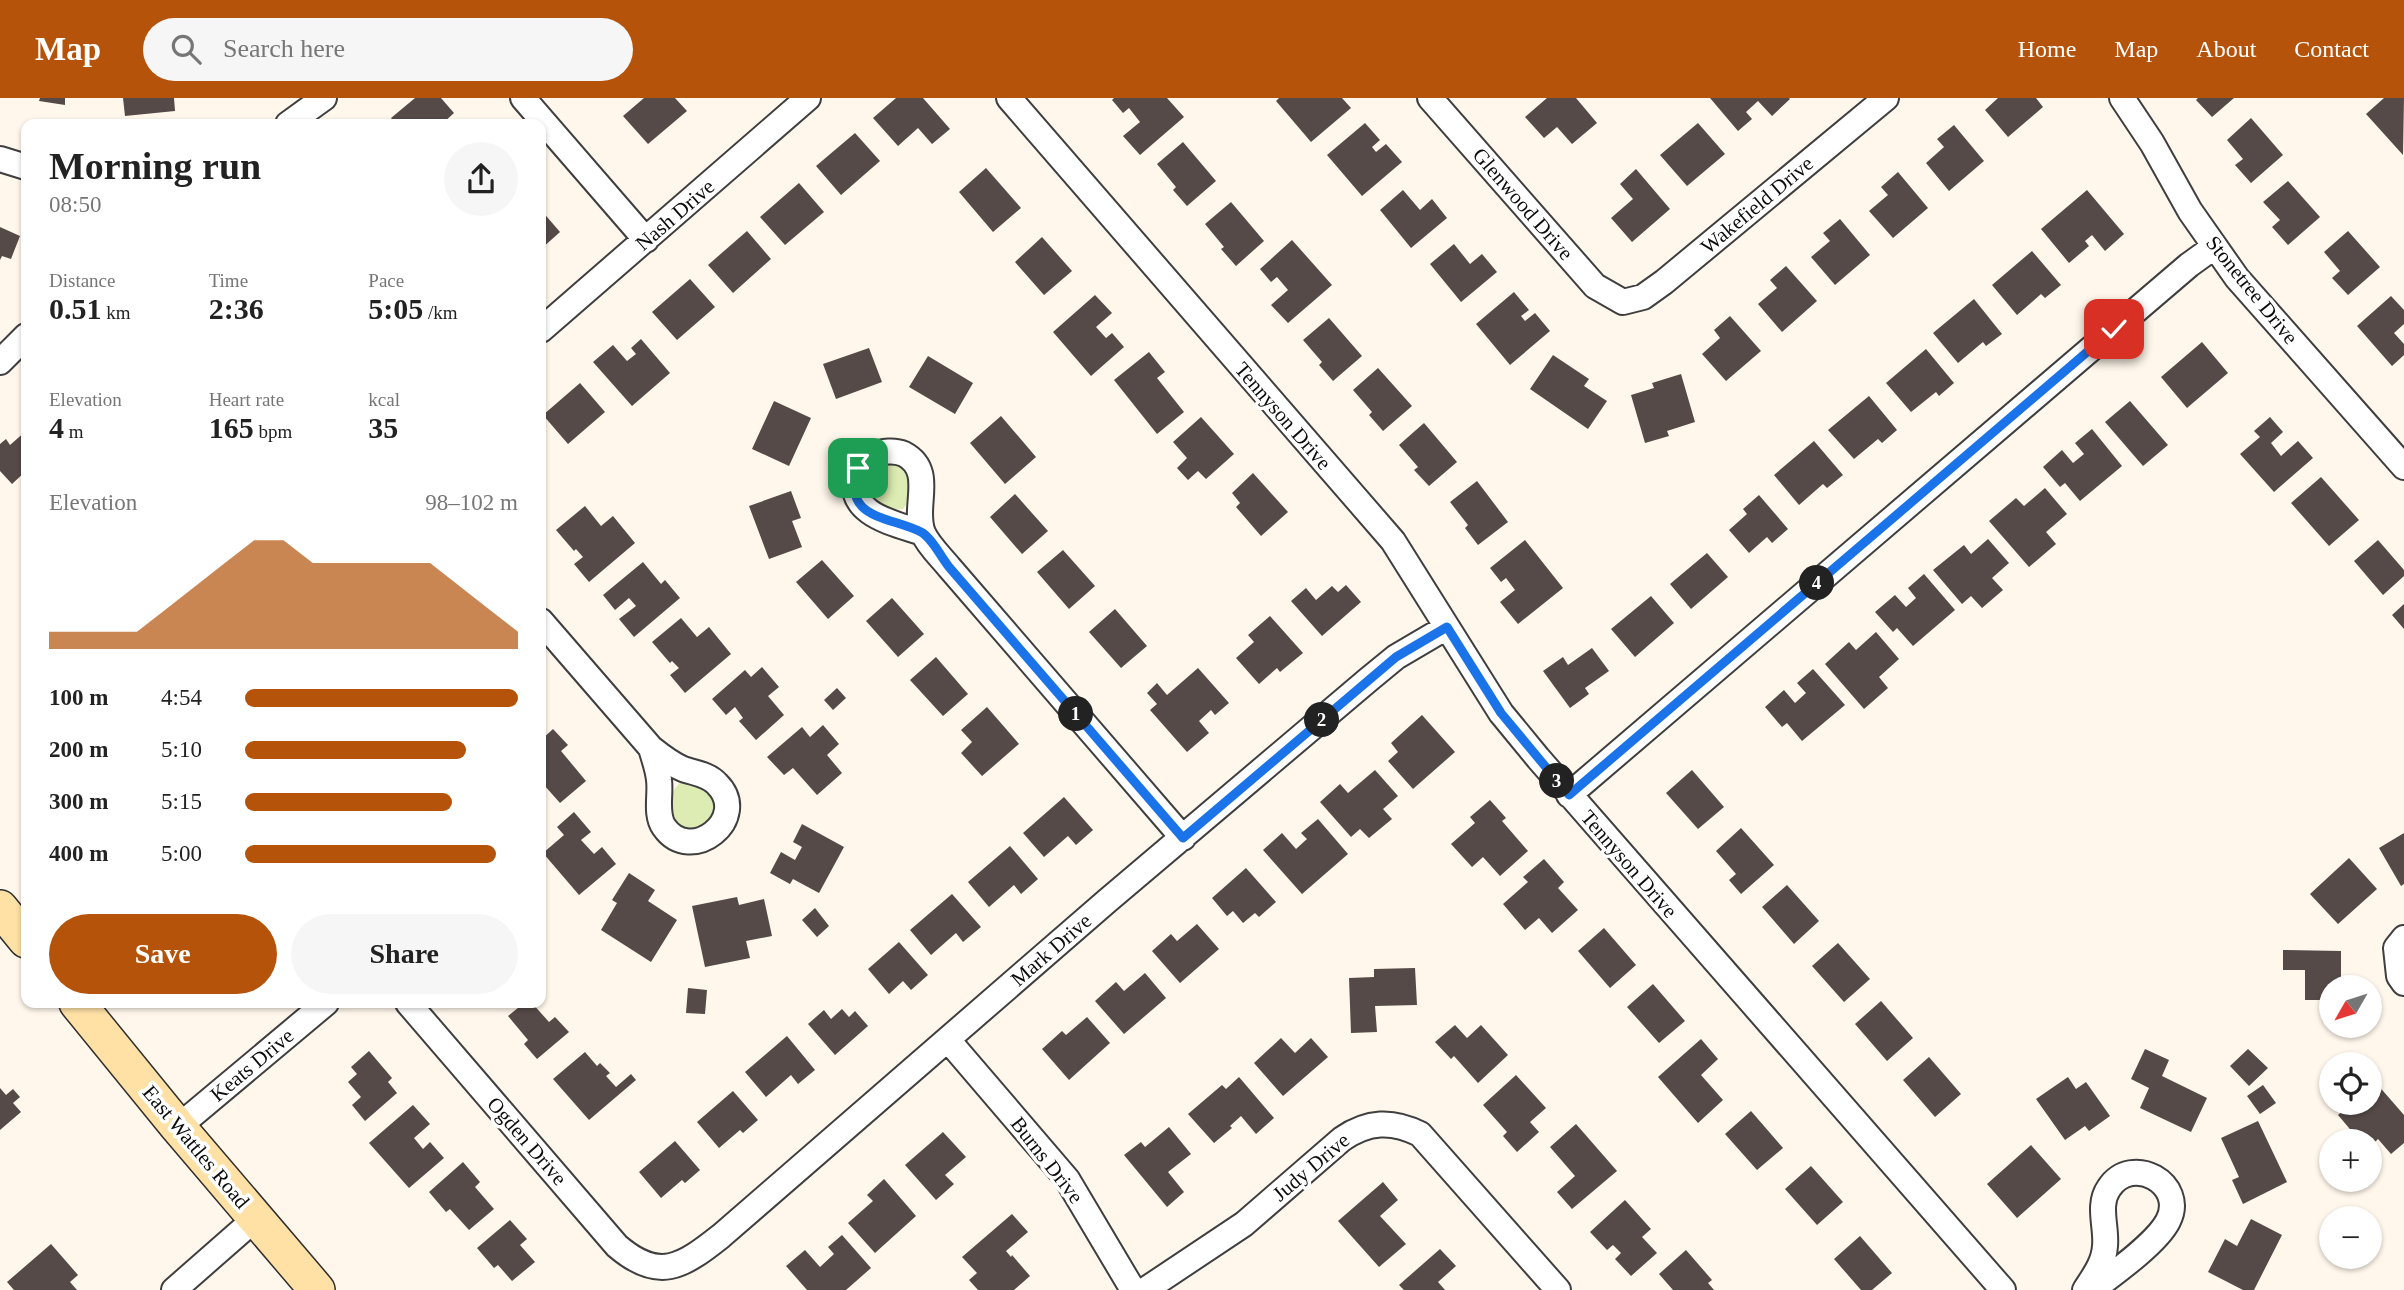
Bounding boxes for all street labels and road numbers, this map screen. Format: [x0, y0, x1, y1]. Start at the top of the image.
street label: Glenwood Drive [1468, 143, 1578, 265]
street label: Wakefield Drive [1696, 151, 1818, 259]
street label: Nash Drive [631, 174, 719, 256]
street label: Stonetree Drive [2201, 231, 2303, 349]
street label: Tennyson Drive [1230, 357, 1336, 475]
street label: Tennyson Drive [1576, 805, 1682, 923]
street label: Mark Drive [1006, 909, 1096, 991]
street label: Keats Drive [206, 1023, 298, 1107]
street label: East Wattles Road [138, 1081, 255, 1214]
street label: Ogden Drive [482, 1092, 572, 1190]
street label: Burns Drive [1006, 1112, 1088, 1208]
street label: Judy Drive [1268, 1128, 1354, 1206]

